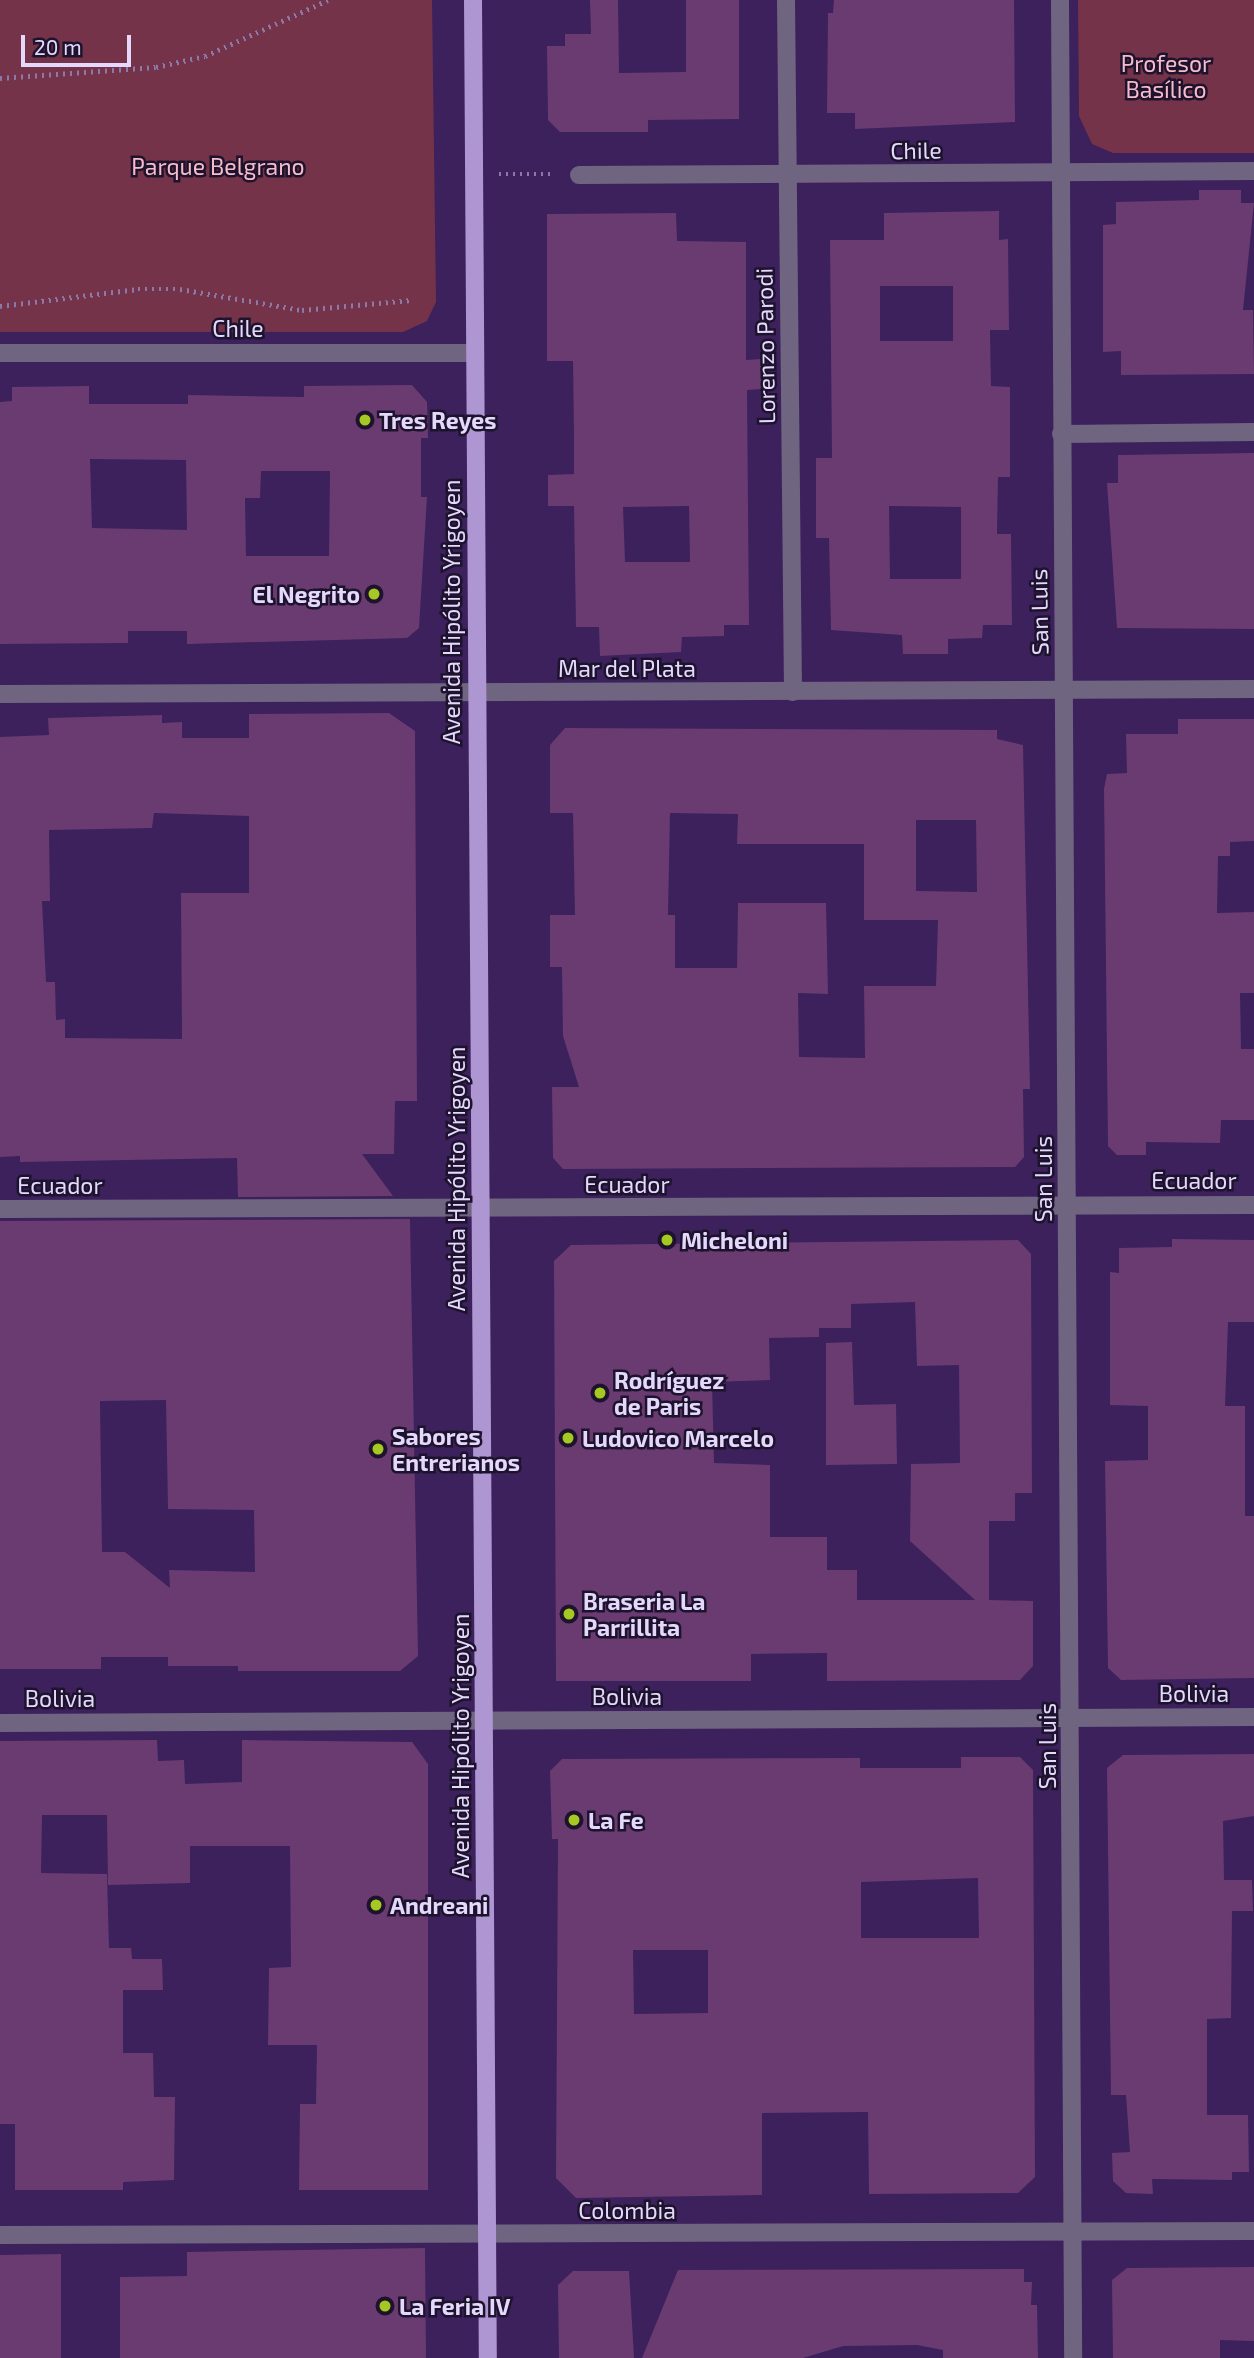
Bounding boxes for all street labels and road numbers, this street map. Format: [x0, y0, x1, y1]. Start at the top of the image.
street label: Chile [890, 136, 942, 164]
street label: Lorenzo Parodi [750, 268, 780, 424]
street label: Chile [212, 314, 264, 342]
street label: Avenida Hipólito Yrigoyen [437, 479, 465, 745]
street label: San Luis [1024, 569, 1054, 655]
street label: Mar del Plata [557, 654, 697, 682]
street label: Avenida Hipólito Yrigoyen [442, 1046, 470, 1312]
street label: San Luis [1029, 1136, 1057, 1222]
street label: Ecuador [1151, 1166, 1237, 1194]
street label: Ecuador [584, 1170, 670, 1198]
street label: Ecuador [17, 1171, 103, 1199]
street label: Avenida Hipólito Yrigoyen [446, 1613, 474, 1879]
street label: Bolivia [1159, 1679, 1229, 1707]
street label: Bolivia [592, 1682, 662, 1710]
street label: Bolivia [25, 1684, 95, 1712]
street label: San Luis [1033, 1703, 1061, 1789]
street label: Colombia [578, 2196, 676, 2224]

